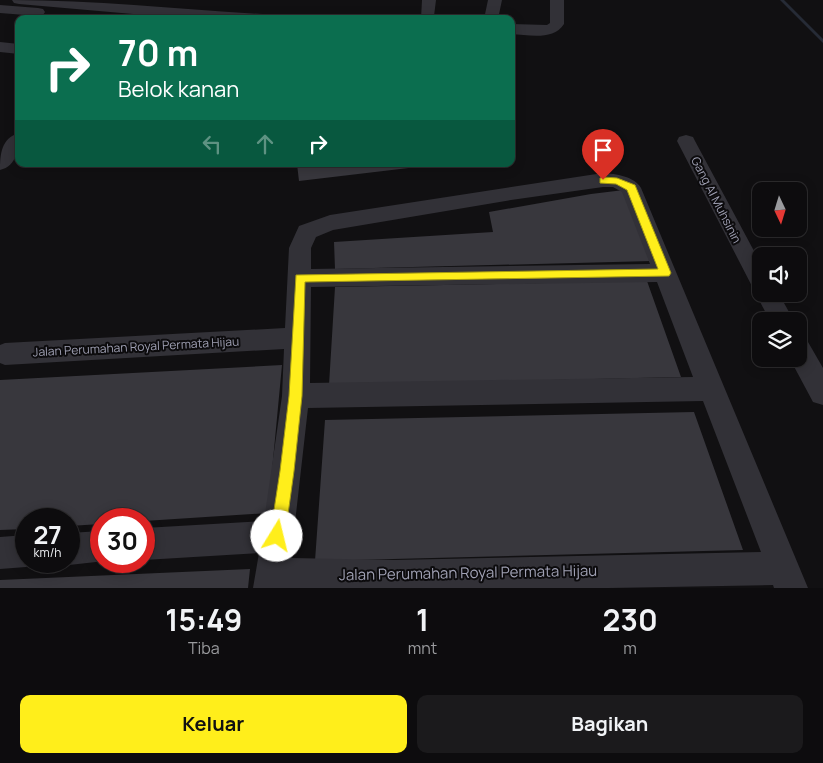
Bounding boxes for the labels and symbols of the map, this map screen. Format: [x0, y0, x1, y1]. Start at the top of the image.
pin [582, 129, 624, 180]
street label: Gang Al Muhsinin [687, 154, 746, 246]
north arrow [752, 182, 808, 238]
street label: Jalan Perumahan Royal Permata Hijau [32, 333, 240, 360]
speed limit sign: 30 [90, 508, 155, 573]
position arrow [250, 509, 302, 561]
street label: Jalan Perumahan Royal Permata Hijau [339, 560, 597, 585]

